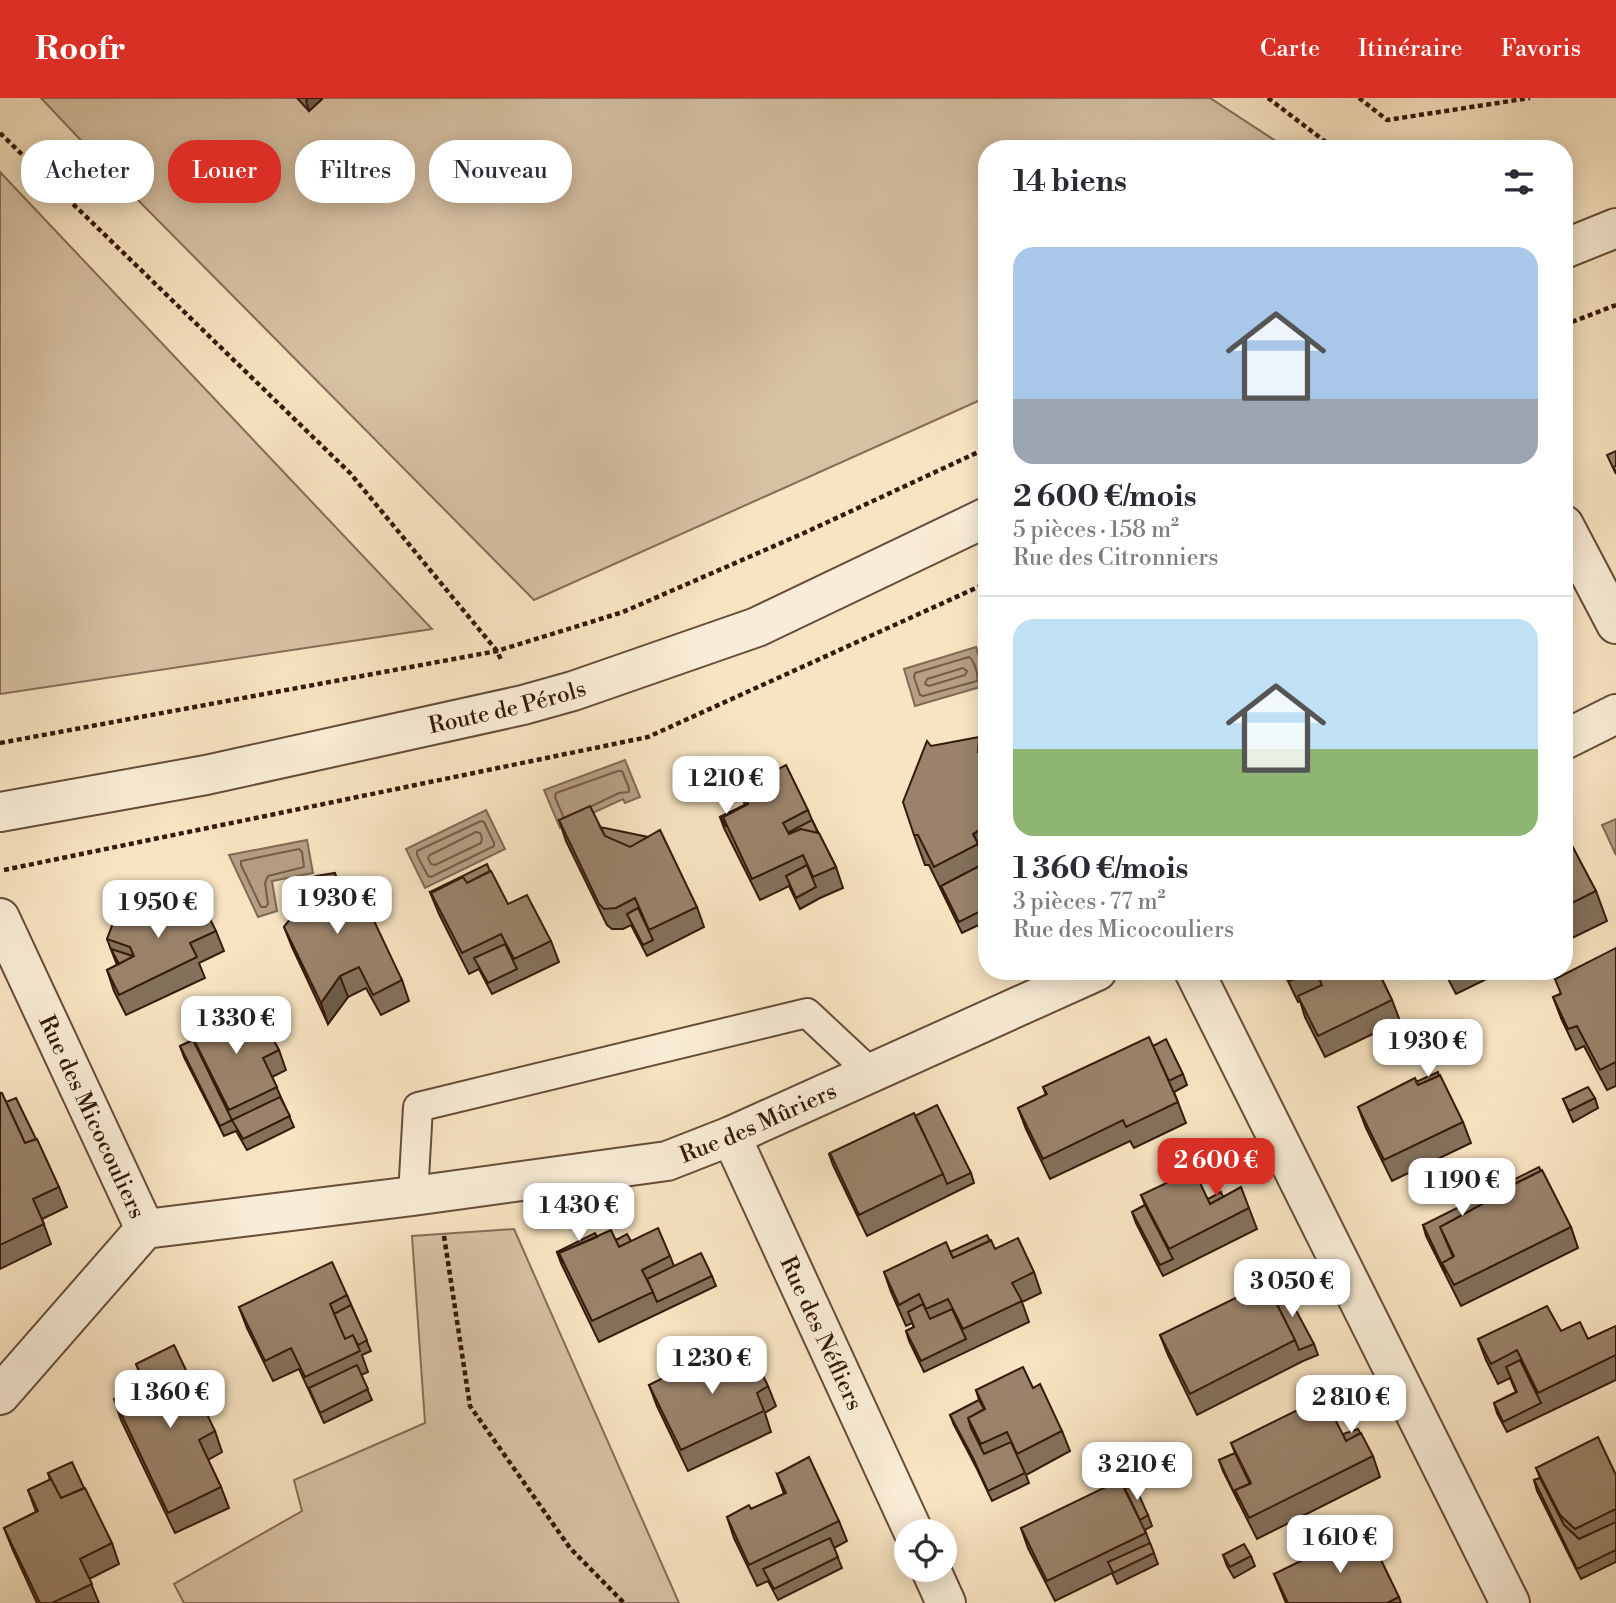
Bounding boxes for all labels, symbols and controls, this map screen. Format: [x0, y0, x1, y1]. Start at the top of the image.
text: Roofr [35, 29, 126, 70]
text: Carte [1260, 34, 1320, 64]
text: Itinéraire [1358, 34, 1463, 64]
text: Favoris [1501, 34, 1581, 64]
chip: Acheter [21, 140, 154, 203]
chip: Louer [168, 140, 281, 203]
chip: Filtres [295, 140, 415, 203]
chip: Nouveau [429, 140, 572, 203]
text: 14 biens [1013, 163, 1127, 201]
icon: filters [1500, 163, 1538, 201]
icon: home [1213, 293, 1339, 419]
text: 2 600 €/mois [1013, 478, 1197, 516]
text: 5 pièces · 158 m² [1013, 516, 1179, 544]
text: Rue des Citronniers [1013, 544, 1218, 572]
icon: home [1213, 665, 1339, 791]
street label: Route de Pérols [426, 675, 590, 740]
pin: 1 210 € [661, 756, 791, 816]
text: 1 210 € [688, 765, 764, 793]
text: 1 360 €/mois [1013, 850, 1188, 888]
pin: 1 930 € [272, 876, 402, 936]
pin: 1 950 € [93, 880, 223, 940]
text: 1 930 € [298, 885, 376, 913]
text: 3 pièces · 77 m² [1013, 888, 1166, 916]
text: 1 950 € [119, 889, 197, 917]
text: Rue des Micocouliers [1013, 916, 1234, 944]
pin: 1 330 € [171, 996, 301, 1056]
text: 1 330 € [197, 1005, 275, 1033]
street label: Rue des Micocouliers [32, 1011, 151, 1223]
pin: 1 930 € [1363, 1020, 1493, 1079]
text: 1 930 € [1389, 1028, 1467, 1056]
street label: Rue des Mûriers [676, 1077, 841, 1170]
pin: 2 600 € [1151, 1138, 1281, 1198]
text: 2 600 € [1174, 1147, 1258, 1175]
pin: 1 190 € [1397, 1158, 1527, 1218]
text: 1 190 € [1424, 1167, 1500, 1195]
pin: 1 430 € [514, 1184, 644, 1243]
text: 1 430 € [539, 1192, 619, 1220]
street label: Rue des Néfliers [773, 1252, 868, 1415]
pin: 3 050 € [1227, 1260, 1357, 1319]
text: 3 050 € [1250, 1268, 1334, 1296]
pin: 1 230 € [647, 1336, 777, 1396]
text: 1 230 € [673, 1345, 751, 1373]
pin: 1 360 € [105, 1370, 235, 1430]
pin: 2 810 € [1286, 1376, 1416, 1435]
text: 1 360 € [131, 1379, 209, 1407]
text: 2 810 € [1312, 1384, 1390, 1412]
pin: 3 210 € [1072, 1442, 1202, 1502]
text: 3 210 € [1098, 1451, 1176, 1479]
pin: 1 610 € [1275, 1516, 1405, 1575]
map controls [894, 1519, 957, 1582]
button: locate [894, 1519, 957, 1582]
text: 1 610 € [1303, 1524, 1377, 1552]

